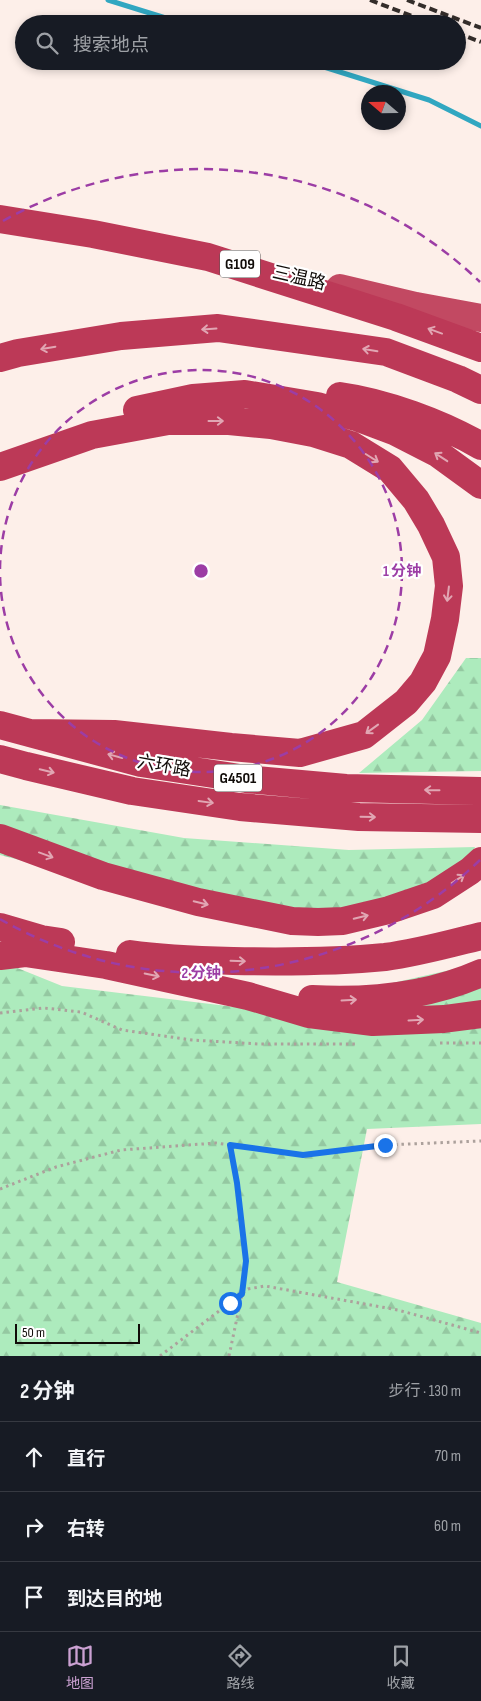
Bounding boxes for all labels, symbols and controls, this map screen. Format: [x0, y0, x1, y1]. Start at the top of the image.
search box [15, 15, 466, 70]
icon: search [33, 29, 61, 57]
text: 搜索地点 [73, 34, 149, 57]
north arrow [361, 85, 406, 130]
road number: G109 [220, 250, 260, 278]
street label: 三温路 [270, 262, 328, 294]
one-way arrow [201, 324, 217, 334]
one-way arrow [428, 326, 443, 335]
one-way arrow [40, 344, 56, 354]
one-way arrow [362, 345, 378, 355]
one-way arrow [208, 416, 224, 426]
one-way arrow [435, 451, 449, 461]
one-way arrow [365, 454, 379, 464]
centre of rings [192, 562, 210, 580]
text: 1 分钟 [383, 562, 421, 581]
one-way arrow [443, 585, 453, 601]
one-way arrow [365, 724, 379, 734]
one-way arrow [107, 751, 123, 760]
street label: 六环路 [136, 751, 192, 781]
road number: G4501 [214, 764, 262, 791]
one-way arrow [39, 767, 55, 776]
one-way arrow [425, 785, 441, 795]
one-way arrow [198, 797, 214, 807]
one-way arrow [360, 812, 376, 822]
one-way arrow [38, 851, 53, 860]
one-way arrow [450, 874, 464, 884]
one-way arrow [193, 899, 209, 908]
one-way arrow [353, 912, 369, 921]
one-way arrow [230, 956, 246, 966]
text: 2 分钟 [182, 964, 220, 983]
one-way arrow [143, 971, 159, 980]
one-way arrow [341, 995, 357, 1004]
one-way arrow [408, 1016, 424, 1025]
route end [374, 1134, 397, 1157]
route start [219, 1292, 242, 1315]
scale bar [15, 1321, 140, 1344]
text: 50 m [22, 1324, 45, 1341]
text: 2 分钟 [20, 1379, 74, 1404]
text: 步行 · 130 m [388, 1382, 461, 1401]
icon: ahead [20, 1443, 48, 1471]
text: 70 m [435, 1447, 461, 1466]
text: 直行 [67, 1448, 105, 1471]
icon: right [20, 1513, 48, 1541]
text: 60 m [434, 1517, 461, 1536]
text: 右转 [67, 1518, 105, 1541]
icon: arrive [20, 1583, 48, 1611]
text: 到达目的地 [67, 1588, 162, 1611]
tab: 地图 [66, 1642, 94, 1692]
tab: 路线 [226, 1642, 254, 1692]
tab: 收藏 [387, 1642, 415, 1692]

